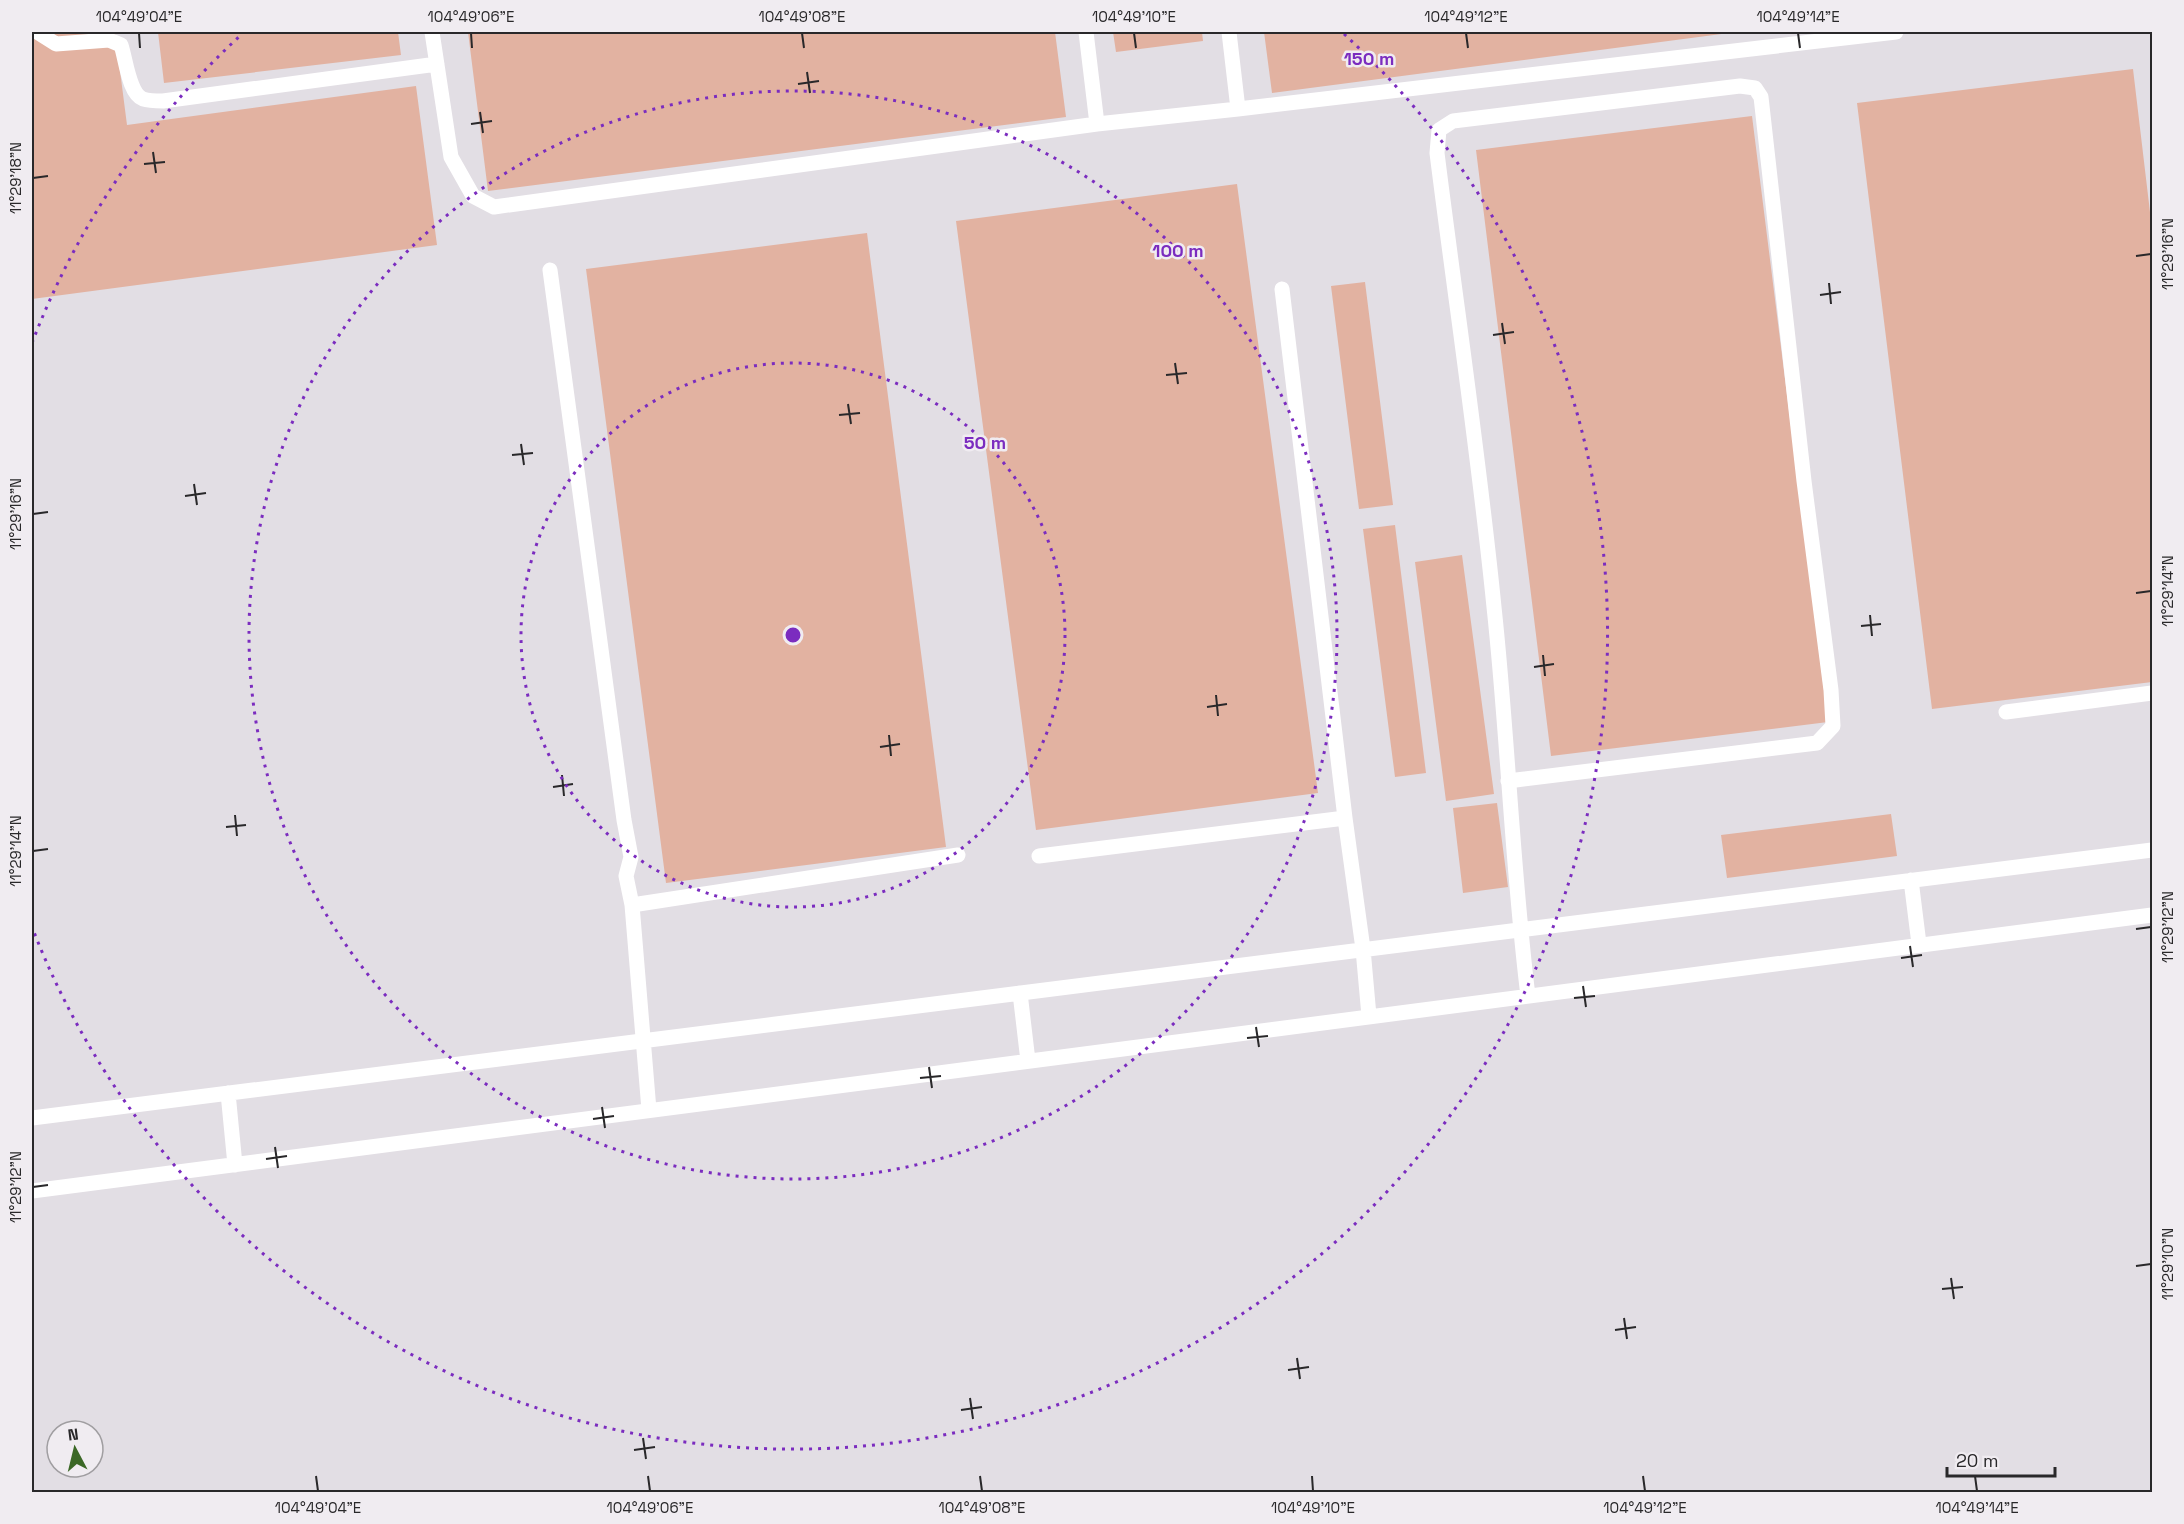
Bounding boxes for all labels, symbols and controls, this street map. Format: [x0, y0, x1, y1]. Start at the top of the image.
text: 104°49'04"E [96, 7, 182, 26]
text: 104°49'06"E [428, 7, 514, 26]
text: 104°49'08"E [758, 7, 846, 26]
text: 104°49'10"E [1092, 7, 1176, 26]
text: 104°49'12"E [1424, 7, 1508, 26]
text: 104°49'14"E [1756, 7, 1840, 26]
text: 150 m [1344, 47, 1394, 70]
text: 11°29'18"N [6, 142, 25, 214]
text: 11°29'16"N [2158, 218, 2177, 290]
text: 100 m [1152, 239, 1204, 262]
text: 50 m [964, 431, 1006, 454]
text: 11°29'16"N [6, 478, 25, 550]
text: 11°29'14"N [2158, 555, 2177, 627]
centre of rings [783, 625, 803, 645]
text: 11°29'14"N [6, 815, 25, 887]
text: 11°29'12"N [2158, 891, 2177, 963]
text: 11°29'12"N [6, 1151, 25, 1223]
text: 11°29'10"N [2158, 1228, 2177, 1300]
north arrow [45, 1419, 105, 1479]
text: N [67, 1424, 80, 1446]
scale bar [1947, 1440, 2055, 1478]
text: 20 m [1956, 1449, 1999, 1472]
text: 104°49'04"E [275, 1498, 361, 1517]
text: 104°49'06"E [607, 1498, 693, 1517]
text: 104°49'08"E [938, 1498, 1026, 1517]
text: 104°49'10"E [1271, 1498, 1355, 1517]
text: 104°49'12"E [1603, 1498, 1687, 1517]
text: 104°49'14"E [1935, 1498, 2019, 1517]

